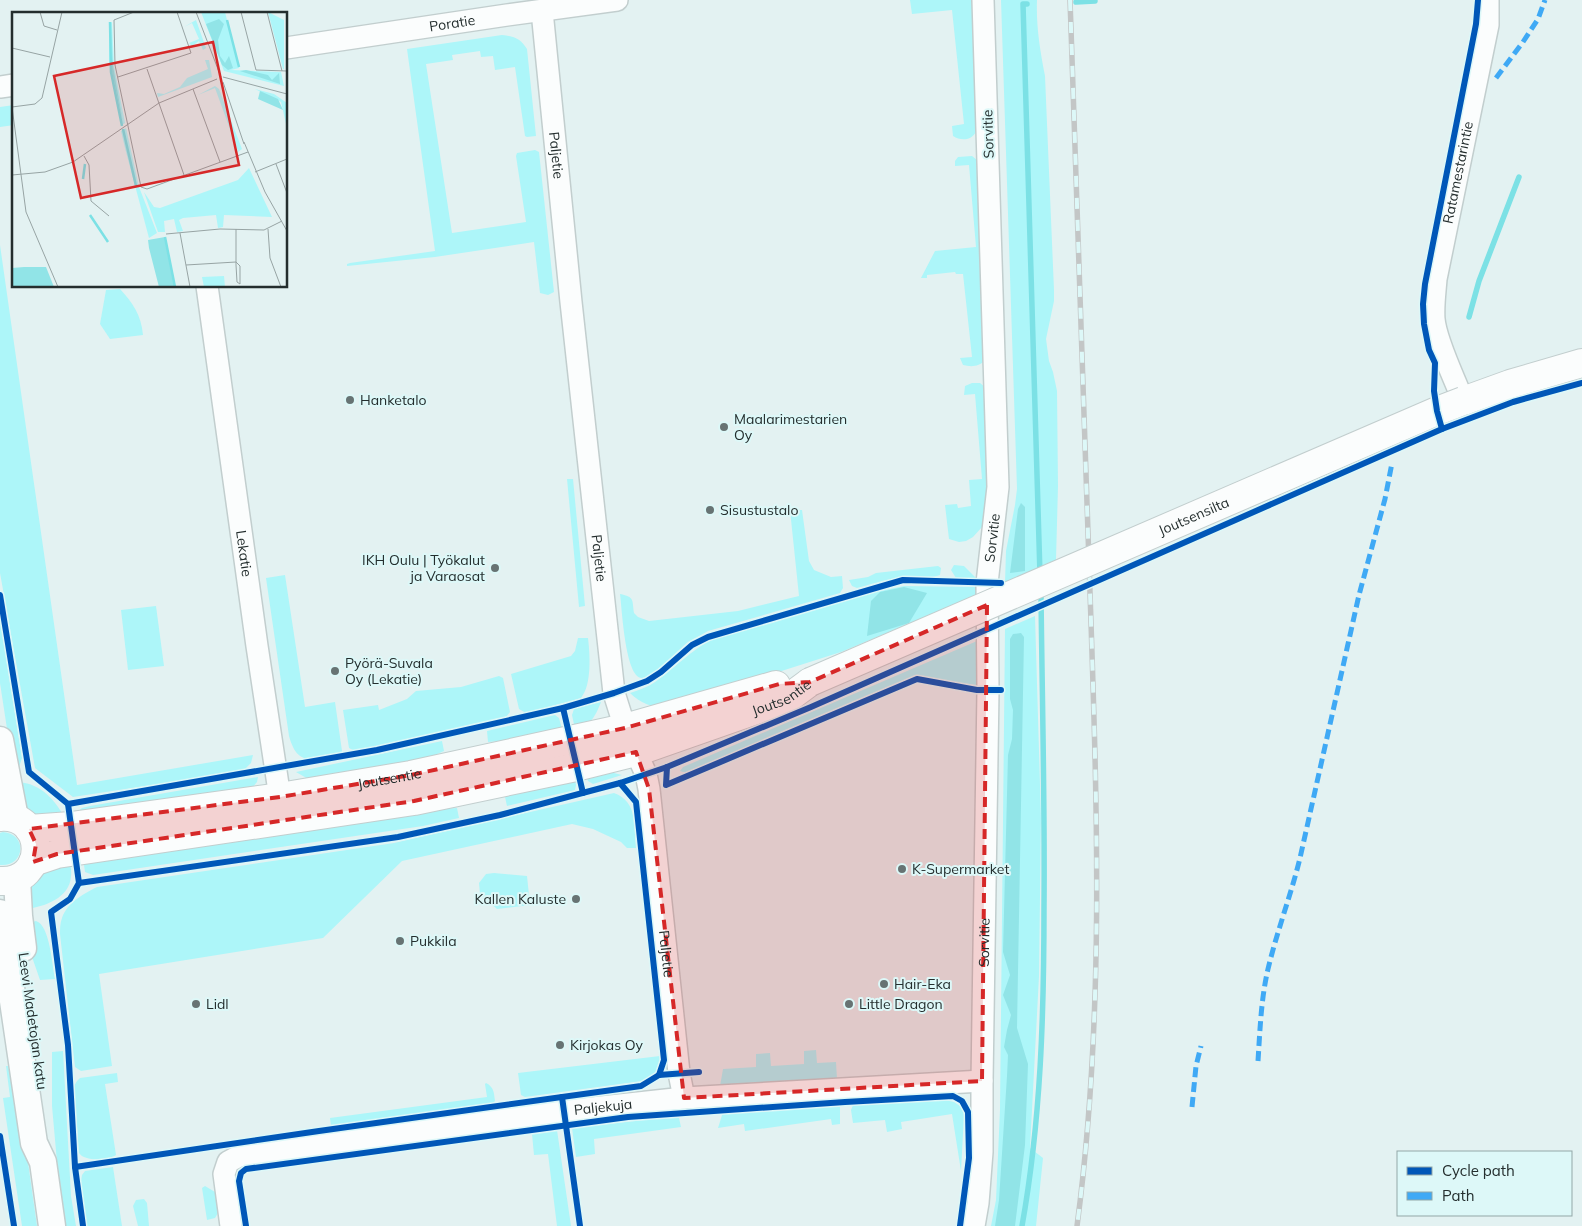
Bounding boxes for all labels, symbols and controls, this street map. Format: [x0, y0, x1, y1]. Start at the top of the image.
street label: Poratie [428, 11, 476, 35]
inset map [12, 12, 288, 288]
street label: Sorvitie [978, 109, 998, 159]
street label: Ratamestarintie [1439, 120, 1477, 225]
street label: Paljetie [545, 131, 568, 180]
place label: Hanketalo [360, 391, 427, 409]
marker: Hanketalo [344, 394, 356, 406]
place label: Maalarimestarien Oy [734, 410, 847, 444]
marker: Maalarimestarien Oy [718, 421, 730, 433]
street label: Joutsensilta [1156, 493, 1232, 539]
place label: Sisustustalo [720, 501, 798, 519]
marker: Sisustustalo [704, 504, 716, 516]
street label: Sorvitie [980, 513, 1004, 563]
street label: Lekatie [232, 529, 256, 578]
street label: Paljetie [588, 533, 611, 583]
place label: IKH Oulu | Työkalut ja Varaosat [362, 551, 485, 585]
marker: IKH Oulu | Työkalut ja Varaosat [489, 562, 501, 574]
place label: Pyörä-Suvala Oy (Lekatie) [345, 654, 433, 688]
marker: Pyörä-Suvala Oy (Lekatie) [329, 665, 341, 677]
street label: Joutsentie [749, 675, 814, 720]
street label: Joutsentie [356, 764, 423, 793]
place label: K-Supermarket [912, 860, 1009, 878]
marker: K-Supermarket [896, 863, 908, 875]
place label: Kallen Kaluste [475, 890, 566, 908]
marker: Kallen Kaluste [570, 893, 582, 905]
street label: Sorvitie [975, 918, 993, 967]
street label: Paljetie [655, 929, 678, 978]
place label: Pukkila [410, 932, 457, 950]
marker: Pukkila [394, 935, 406, 947]
street label: Leevi Madetojan katu [14, 951, 52, 1091]
place label: Hair-Eka [894, 975, 951, 993]
marker: Hair-Eka [878, 978, 890, 990]
place label: Lidl [206, 995, 229, 1013]
place label: Little Dragon [859, 995, 943, 1013]
marker: Lidl [190, 998, 202, 1010]
marker: Little Dragon [843, 998, 855, 1010]
place label: Kirjokas Oy [570, 1036, 644, 1054]
marker: Kirjokas Oy [554, 1039, 566, 1051]
street label: Paljekuja [573, 1095, 633, 1119]
legend [1397, 1151, 1572, 1216]
text: Cycle path [1442, 1161, 1515, 1180]
text: Path [1442, 1186, 1474, 1205]

